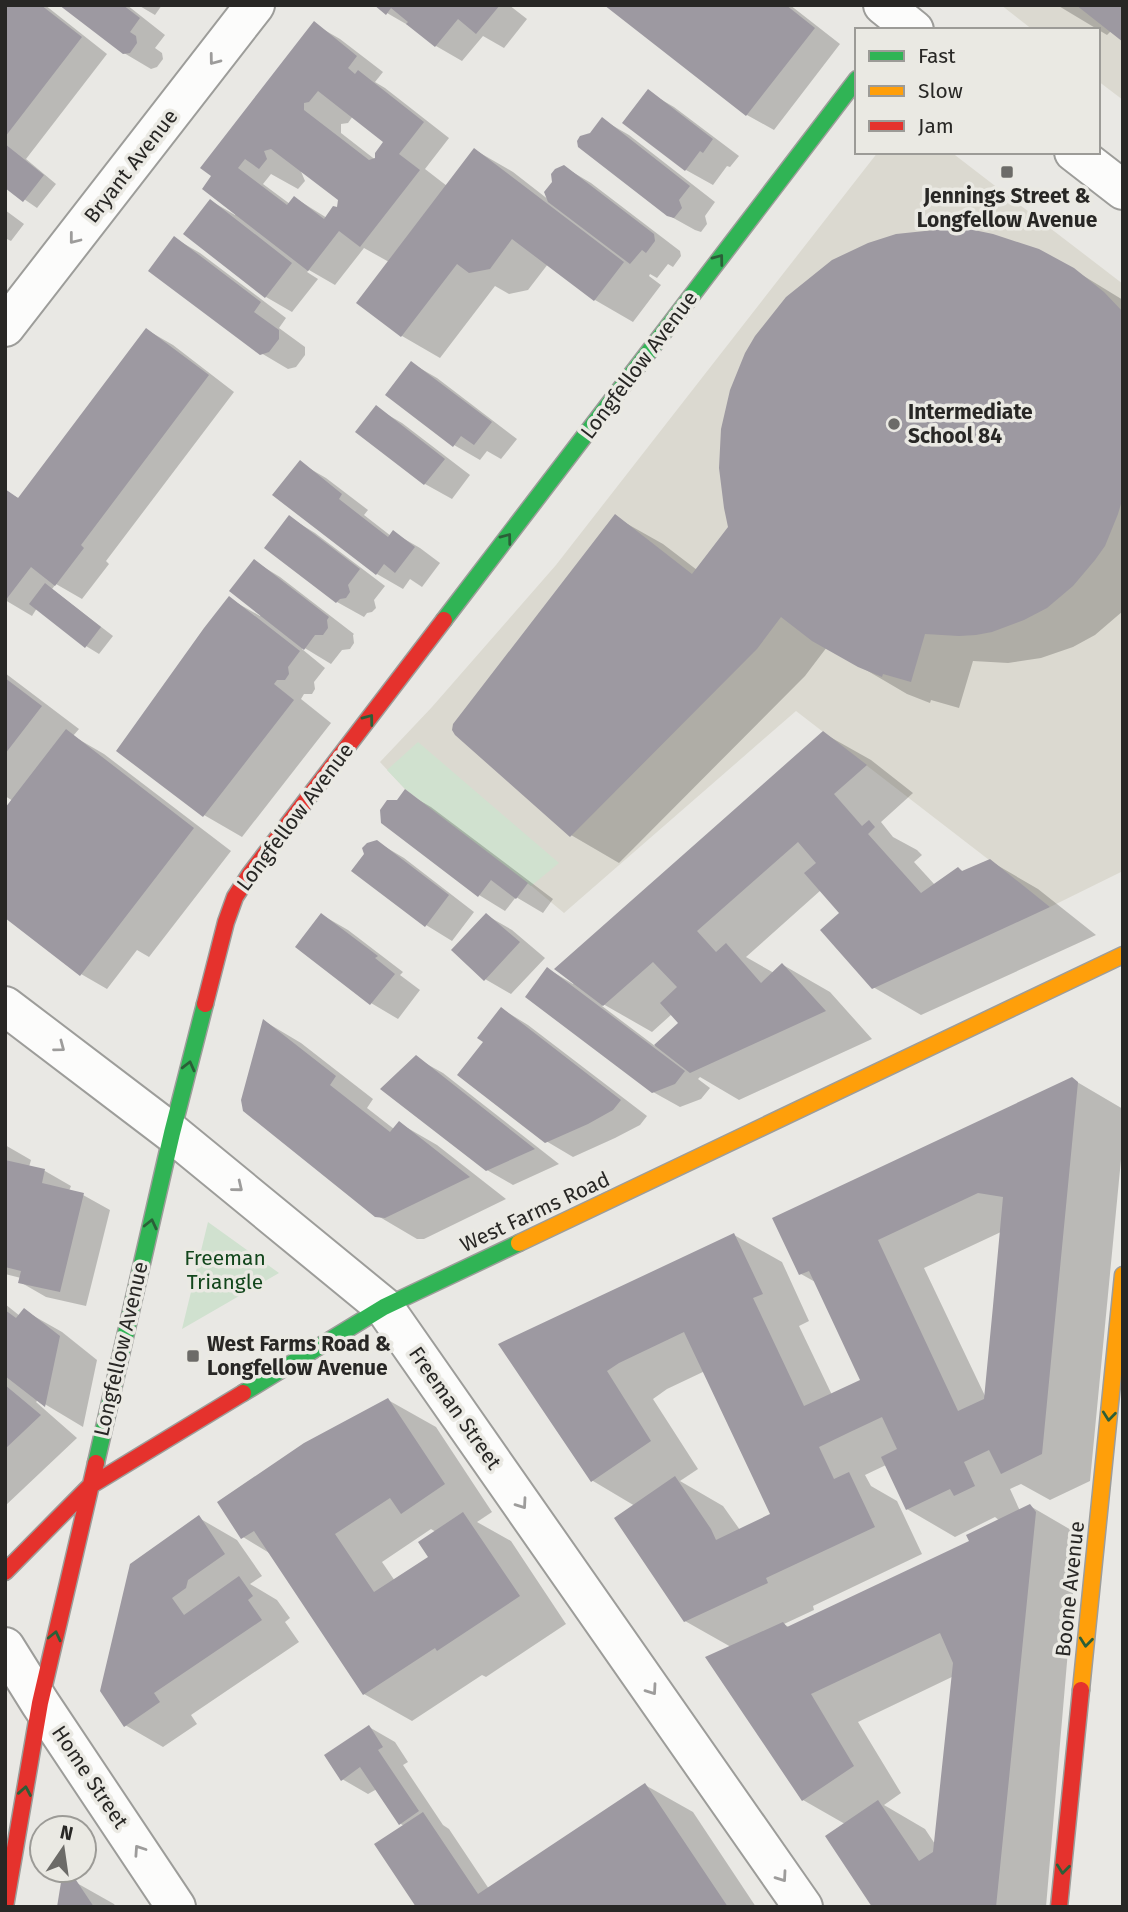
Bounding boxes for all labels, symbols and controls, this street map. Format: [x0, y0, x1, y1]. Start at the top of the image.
legend [855, 28, 1100, 154]
text: Fast [918, 43, 956, 69]
one-way arrow [209, 52, 222, 64]
text: Slow [918, 78, 963, 104]
street label: Bryant Avenue [78, 104, 184, 228]
text: Jam [918, 113, 954, 139]
marker: Jennings Street & Longfellow Avenue [999, 164, 1015, 180]
place label: Jennings Street & Longfellow Avenue [917, 183, 1098, 233]
one-way arrow [69, 231, 82, 244]
one-way arrow [711, 255, 724, 267]
street label: Longfellow Avenue [575, 286, 703, 444]
place label: Intermediate School 84 [908, 399, 1033, 449]
marker: Intermediate School 84 [886, 416, 902, 432]
one-way arrow [498, 533, 511, 545]
one-way arrow [361, 714, 373, 726]
street label: Longfellow Avenue [231, 738, 359, 896]
one-way arrow [52, 1039, 64, 1051]
one-way arrow [181, 1061, 195, 1073]
street label: West Farms Road [456, 1166, 614, 1258]
one-way arrow [231, 1179, 243, 1192]
one-way arrow [142, 1218, 157, 1230]
park label: Freeman Triangle [184, 1245, 266, 1295]
street label: Longfellow Avenue [88, 1259, 154, 1439]
place label: West Farms Road & Longfellow Avenue [207, 1331, 391, 1381]
street label: Freeman Street [403, 1341, 507, 1475]
marker: West Farms Road & Longfellow Avenue [185, 1348, 201, 1364]
one-way arrow [1101, 1410, 1116, 1422]
one-way arrow [514, 1496, 527, 1509]
street label: Boone Avenue [1050, 1520, 1090, 1658]
one-way arrow [47, 1630, 61, 1642]
one-way arrow [1079, 1637, 1094, 1648]
one-way arrow [644, 1682, 656, 1695]
street label: Home Street [46, 1721, 134, 1834]
one-way arrow [17, 1785, 32, 1797]
north arrow [28, 1814, 98, 1884]
text: N [58, 1820, 75, 1846]
one-way arrow [134, 1845, 147, 1858]
one-way arrow [1056, 1863, 1071, 1874]
one-way arrow [774, 1869, 786, 1882]

